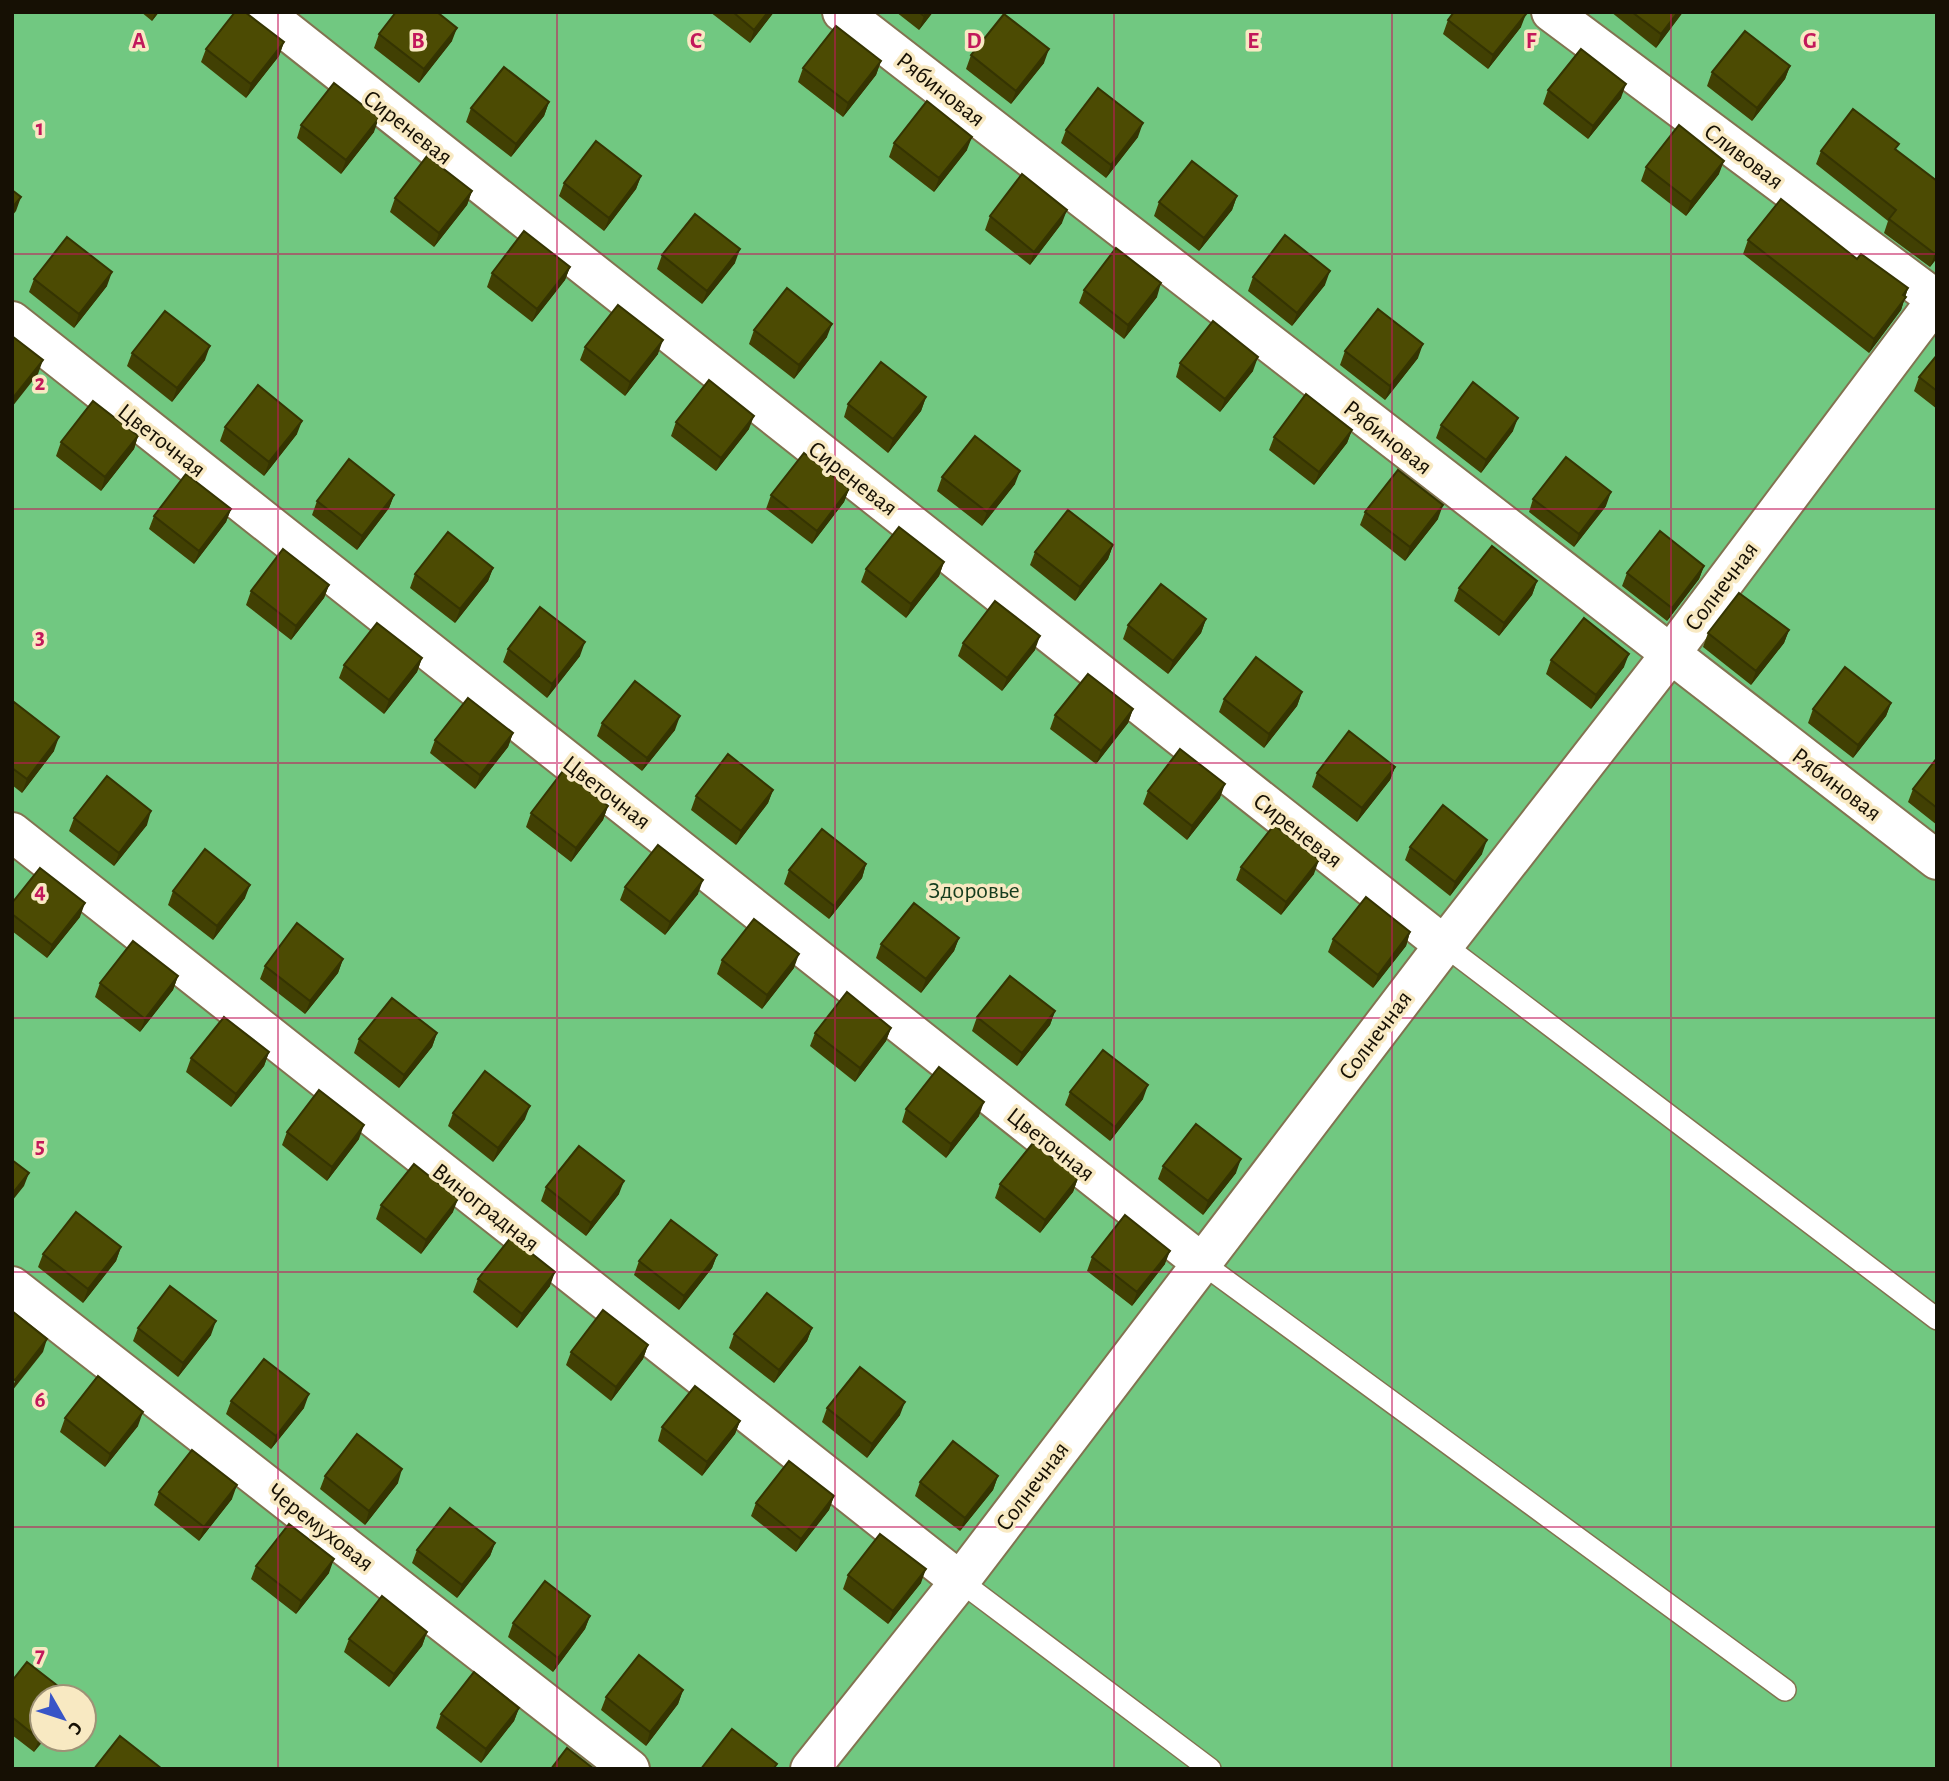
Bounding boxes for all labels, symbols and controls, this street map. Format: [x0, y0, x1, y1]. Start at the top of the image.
text: A [132, 30, 146, 53]
text: B [411, 30, 425, 53]
text: C [690, 30, 702, 53]
text: D [966, 30, 982, 53]
text: E [1247, 30, 1259, 53]
text: F [1526, 30, 1537, 53]
text: G [1803, 30, 1817, 53]
street label: Рябиновая [892, 48, 989, 132]
street label: Сиреневая [358, 86, 456, 170]
text: 1 [36, 117, 44, 140]
street label: Сливовая [1699, 119, 1788, 194]
text: 2 [35, 372, 46, 395]
street label: Рябиновая [1339, 396, 1436, 480]
street label: Цветочная [113, 399, 210, 482]
street label: Сиреневая [803, 437, 901, 521]
street label: Солнечная [1681, 538, 1763, 636]
text: 3 [35, 626, 45, 649]
street label: Рябиновая [1787, 744, 1886, 826]
street label: Цветочная [558, 751, 655, 834]
street label: Сиреневая [1248, 789, 1346, 873]
park label: Здоровье [928, 879, 1020, 903]
text: 4 [34, 880, 46, 903]
street label: Солнечная [1335, 987, 1417, 1085]
street label: Цветочная [1002, 1103, 1099, 1186]
text: 5 [35, 1135, 45, 1158]
street label: Виноградная [428, 1159, 543, 1257]
text: 6 [34, 1389, 46, 1412]
street label: Солнечная [992, 1438, 1074, 1536]
street label: Черемуховая [263, 1479, 378, 1576]
text: 7 [35, 1644, 45, 1667]
north arrow [28, 1683, 98, 1753]
text: С [64, 1718, 86, 1738]

